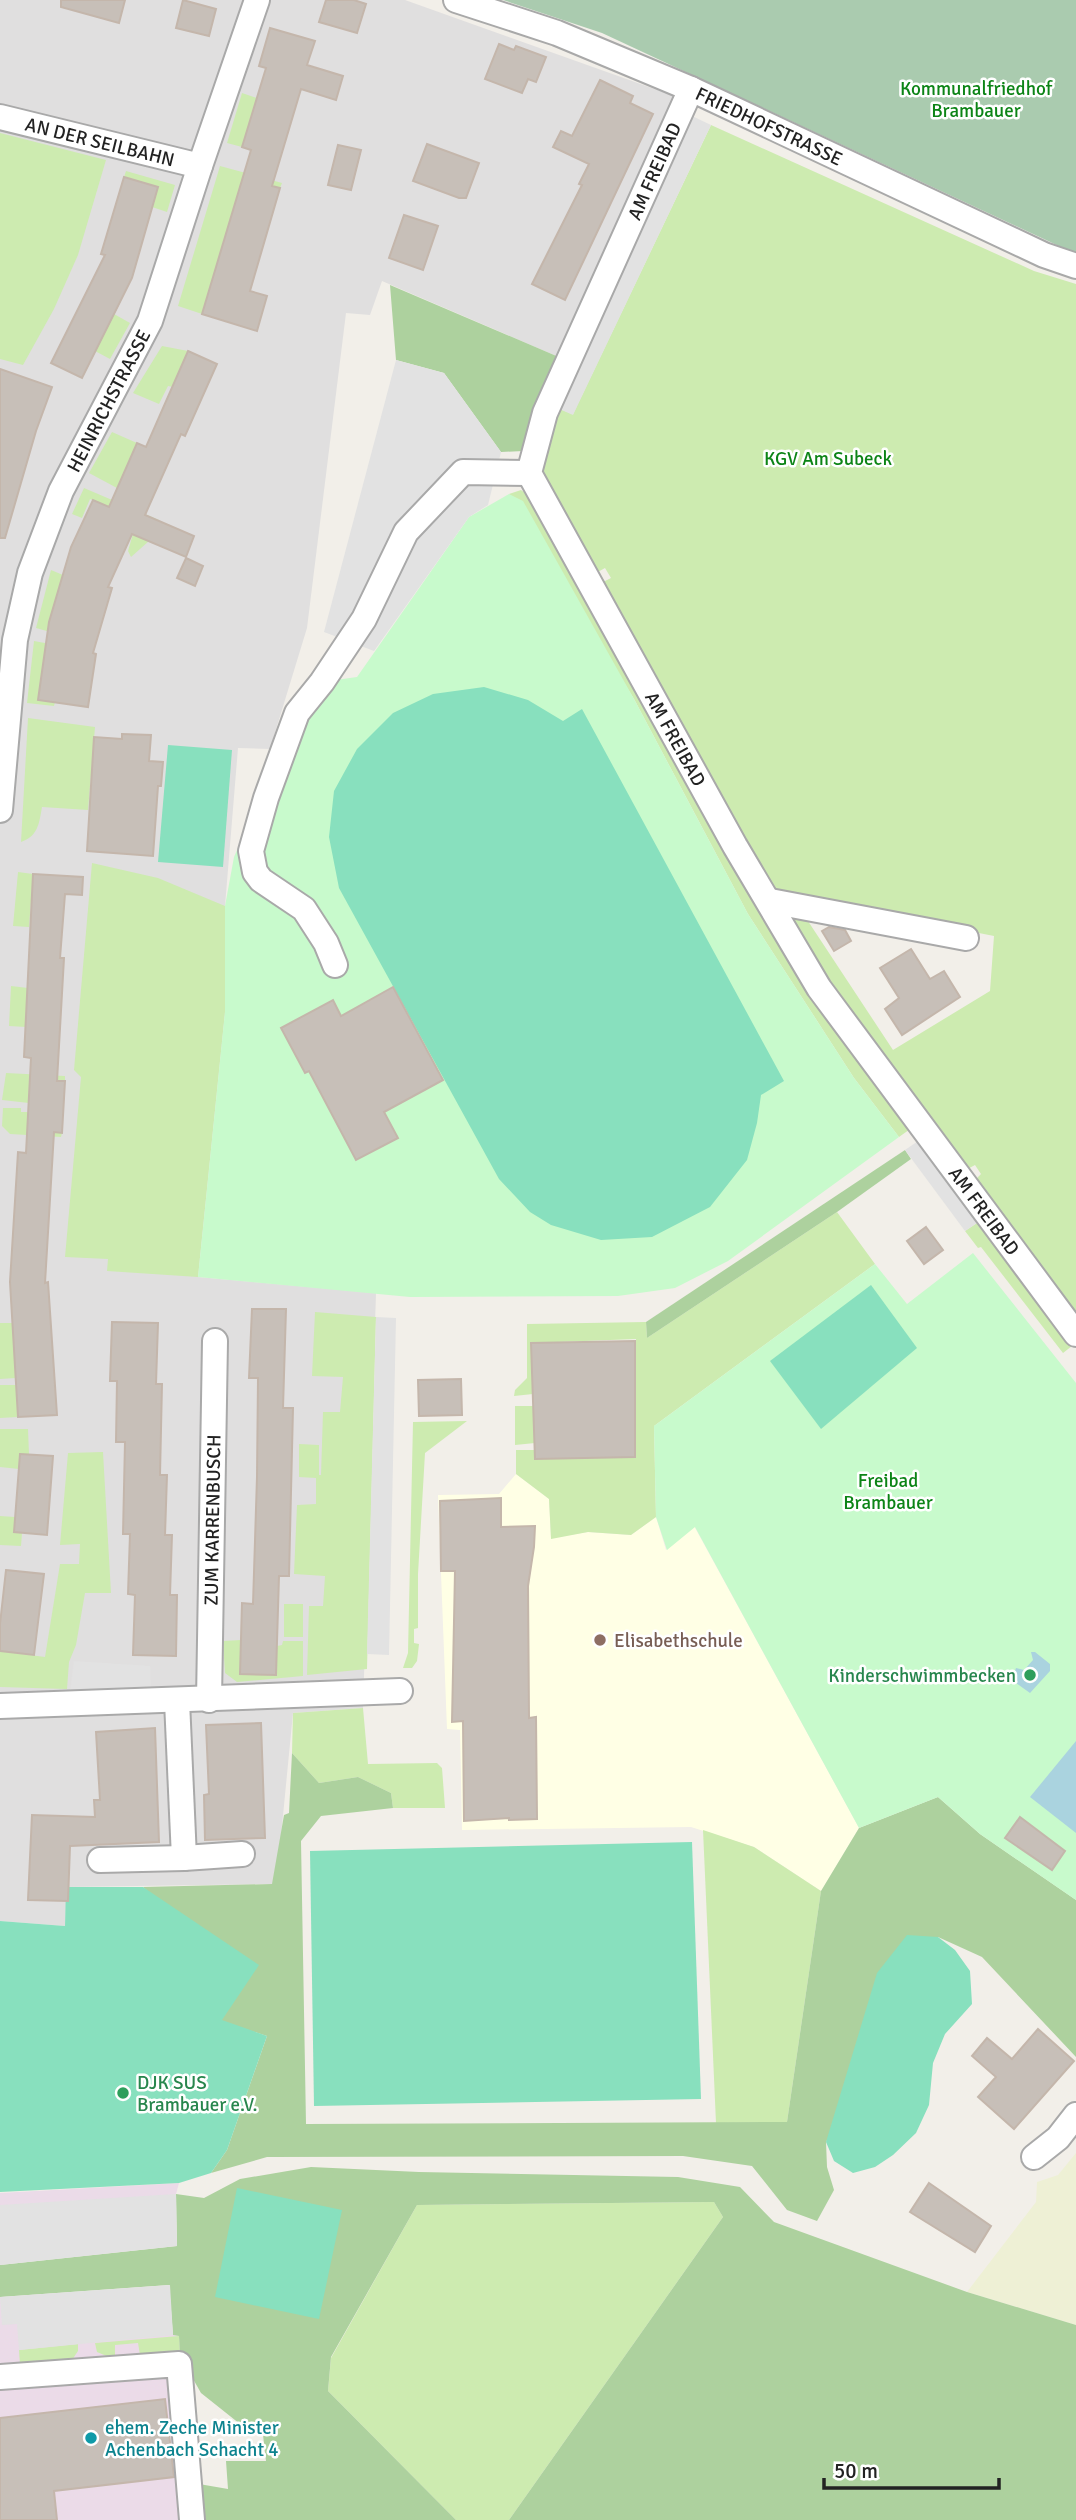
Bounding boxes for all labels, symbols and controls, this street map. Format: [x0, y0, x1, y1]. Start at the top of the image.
park label: Kommunalfriedhof Brambauer [900, 77, 1054, 123]
street label: FRIEDHOFSTRASSE [692, 82, 846, 172]
street label: AN DER SEILBAHN [23, 113, 177, 172]
street label: AM FREIBAD [623, 119, 687, 224]
street label: HEINRICHSTRASSE [62, 326, 156, 477]
park label: KGV Am Subeck [764, 447, 893, 471]
street label: AM FREIBAD [639, 688, 711, 791]
street label: AM FREIBAD [943, 1162, 1024, 1260]
street label: ZUM KARRENBUSCH [200, 1434, 226, 1606]
park label: Freibad Brambauer [843, 1469, 933, 1515]
place label: Elisabethschule [614, 1629, 743, 1653]
marker: Elisabethschule [592, 1632, 608, 1648]
place label: Kinderschwimmbecken [828, 1664, 1016, 1688]
marker: Kinderschwimmbecken [1022, 1667, 1038, 1683]
place label: DJK SUS Brambauer e.V. [137, 2071, 258, 2117]
marker: DJK SUS Brambauer e.V. [115, 2085, 131, 2101]
place label: ehem. Zeche Minister Achenbach Schacht 4 [105, 2416, 279, 2462]
marker: ehem. Zeche Minister Achenbach Schacht 4 [83, 2430, 99, 2446]
scale bar [824, 2446, 999, 2490]
text: 50 m [834, 2458, 878, 2484]

